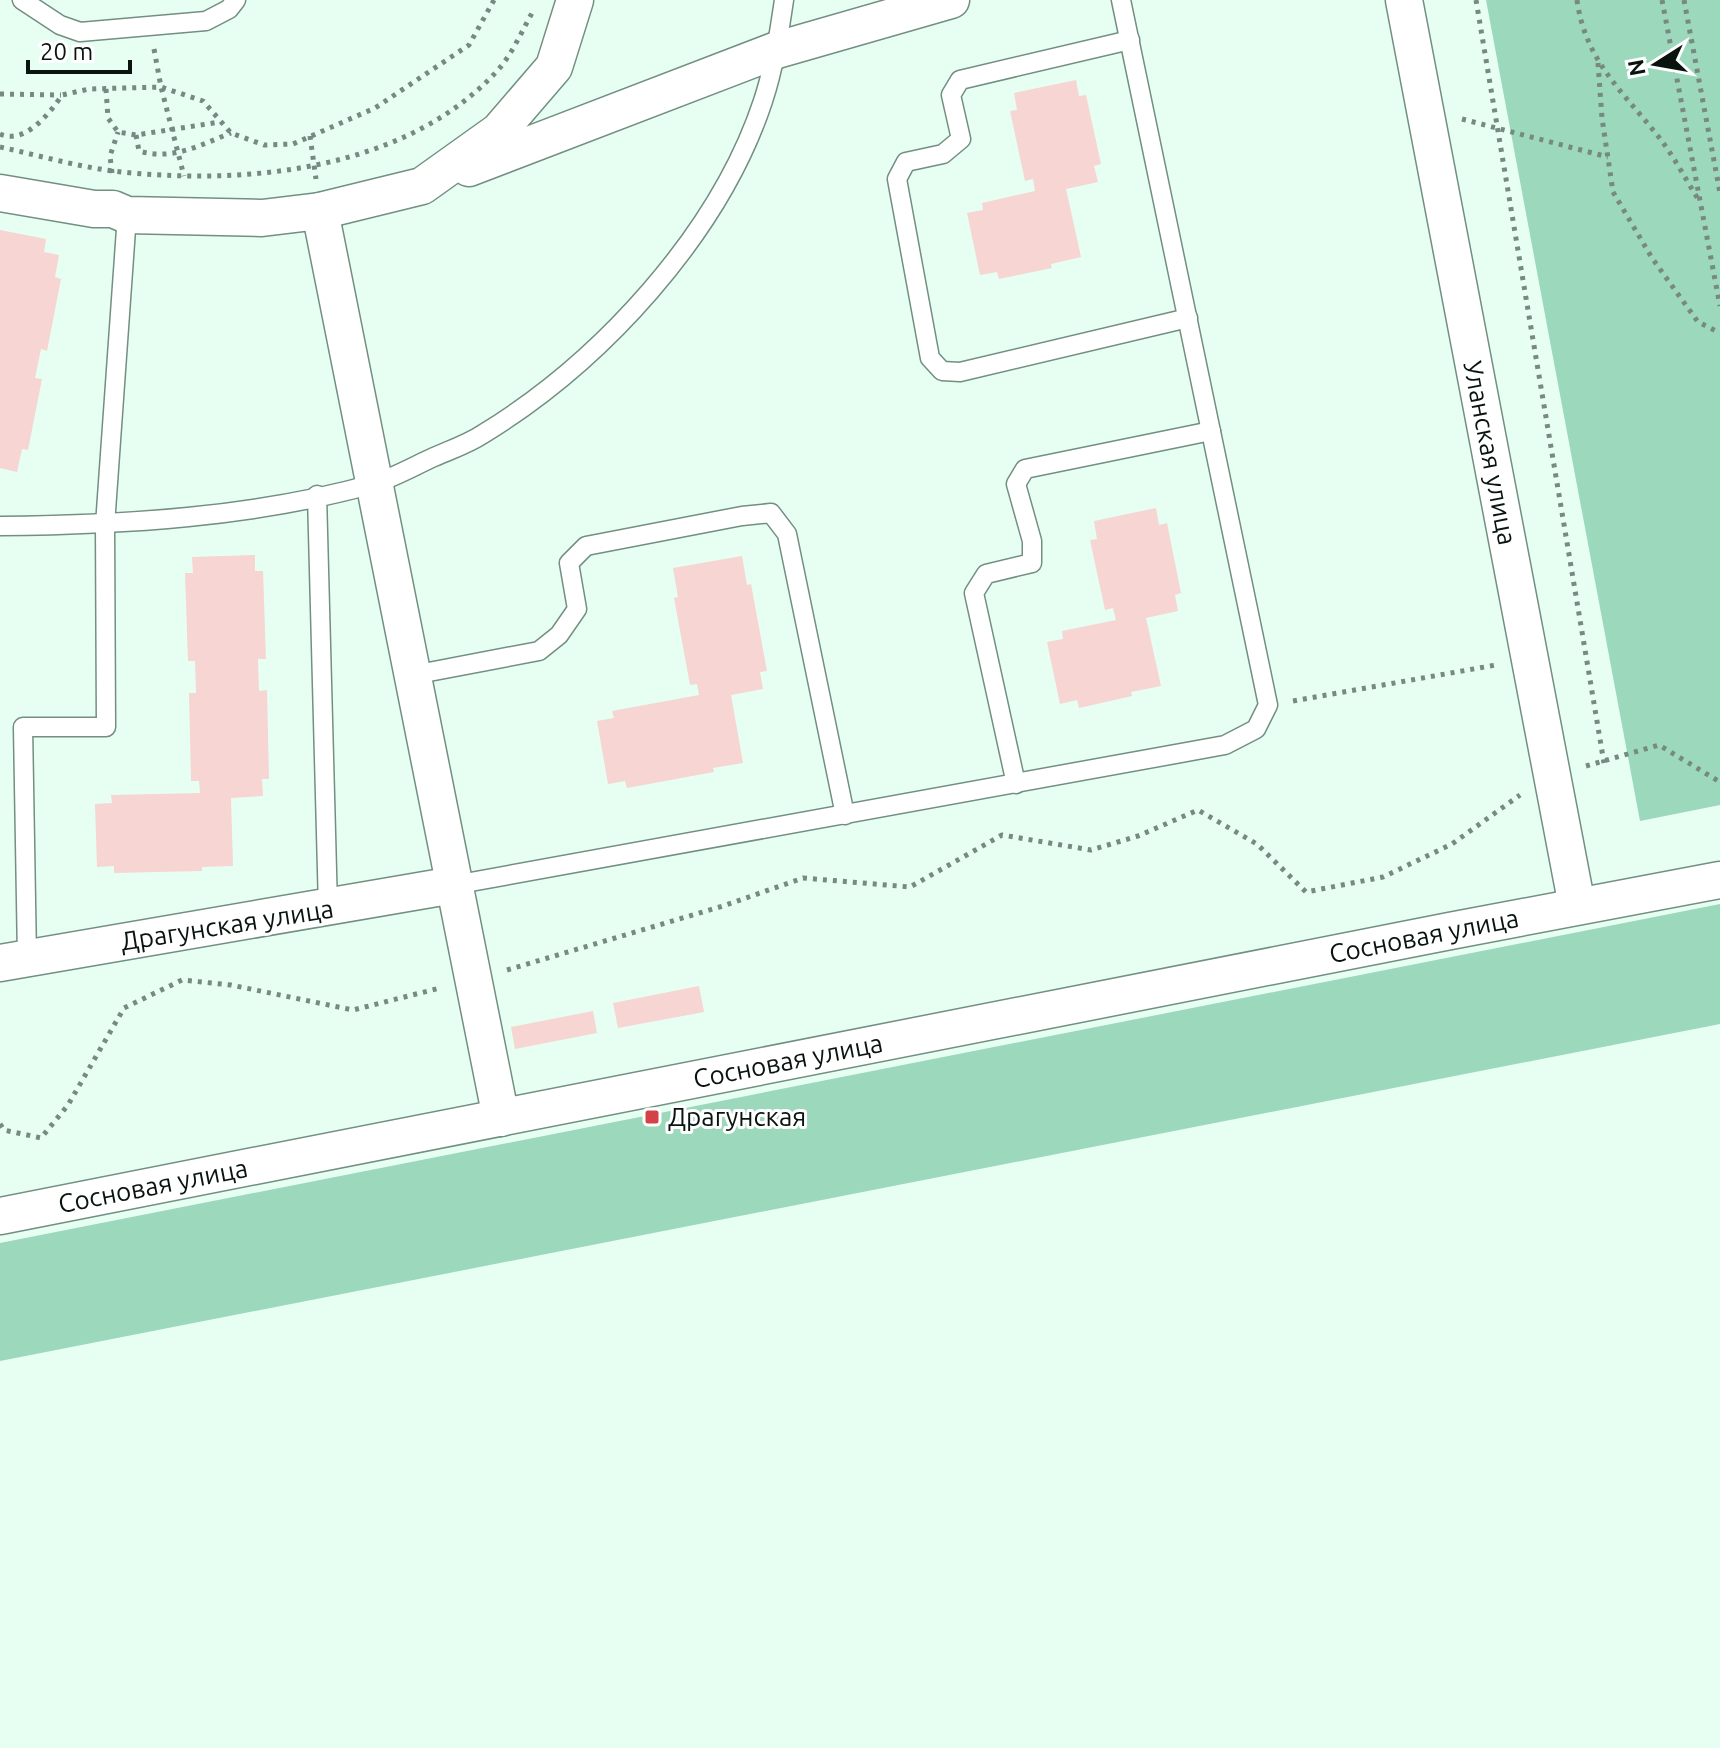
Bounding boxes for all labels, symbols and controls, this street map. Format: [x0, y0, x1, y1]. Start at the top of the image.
scale bar [28, 24, 130, 74]
north arrow [1616, 24, 1696, 104]
text: 20 m [40, 38, 93, 65]
text: N [1622, 57, 1650, 78]
street label: Уланская улица [1458, 358, 1523, 547]
street label: Драгунская улица [118, 893, 336, 956]
street label: Сосновая улица [1327, 903, 1521, 968]
street label: Сосновая улица [691, 1028, 885, 1093]
place label: Драгунская [668, 1102, 806, 1131]
marker: Драгунская [643, 1108, 661, 1126]
street label: Сосновая улица [56, 1153, 250, 1218]

